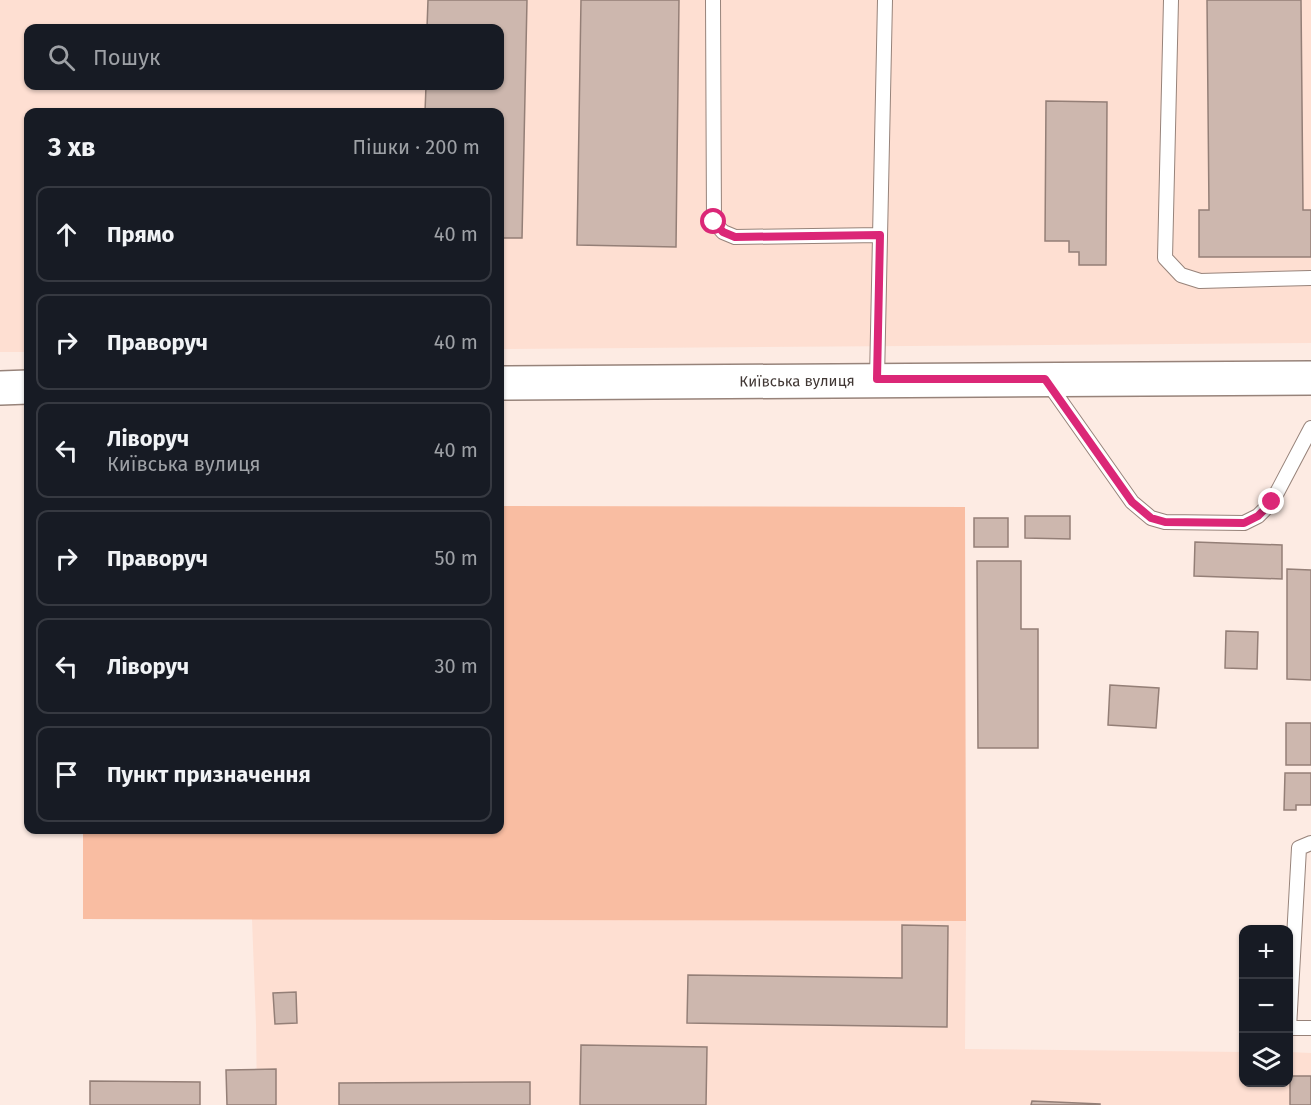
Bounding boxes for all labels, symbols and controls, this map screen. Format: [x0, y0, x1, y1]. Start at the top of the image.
search box [24, 24, 504, 90]
icon: search [45, 41, 78, 74]
text: Пошук [93, 44, 160, 71]
text: 3 хв [48, 132, 95, 163]
text: Пішки · 200 m [353, 135, 480, 159]
route start [700, 208, 726, 234]
icon: ahead [50, 218, 83, 251]
text: Прямо [107, 221, 174, 248]
text: 40 m [434, 222, 478, 246]
icon: right [50, 326, 83, 359]
text: Праворуч [107, 329, 208, 356]
text: 40 m [434, 330, 478, 354]
street label: Київська вулиця [739, 372, 855, 391]
text: Ліворуч [107, 425, 189, 452]
icon: left [50, 434, 83, 467]
text: 40 m [434, 438, 478, 462]
text: Київська вулиця [107, 452, 261, 476]
route end [1258, 488, 1284, 514]
icon: right [50, 542, 83, 575]
text: Праворуч [107, 545, 208, 572]
text: 50 m [434, 546, 478, 570]
icon: left [50, 650, 83, 683]
text: Ліворуч [107, 653, 189, 680]
text: 30 m [434, 654, 478, 678]
icon: arrive [50, 758, 83, 791]
text: Пункт призначення [107, 761, 311, 788]
map controls [1239, 925, 1293, 1087]
button: + [1239, 925, 1293, 979]
button: − [1239, 979, 1293, 1033]
button: layers [1239, 1033, 1293, 1087]

